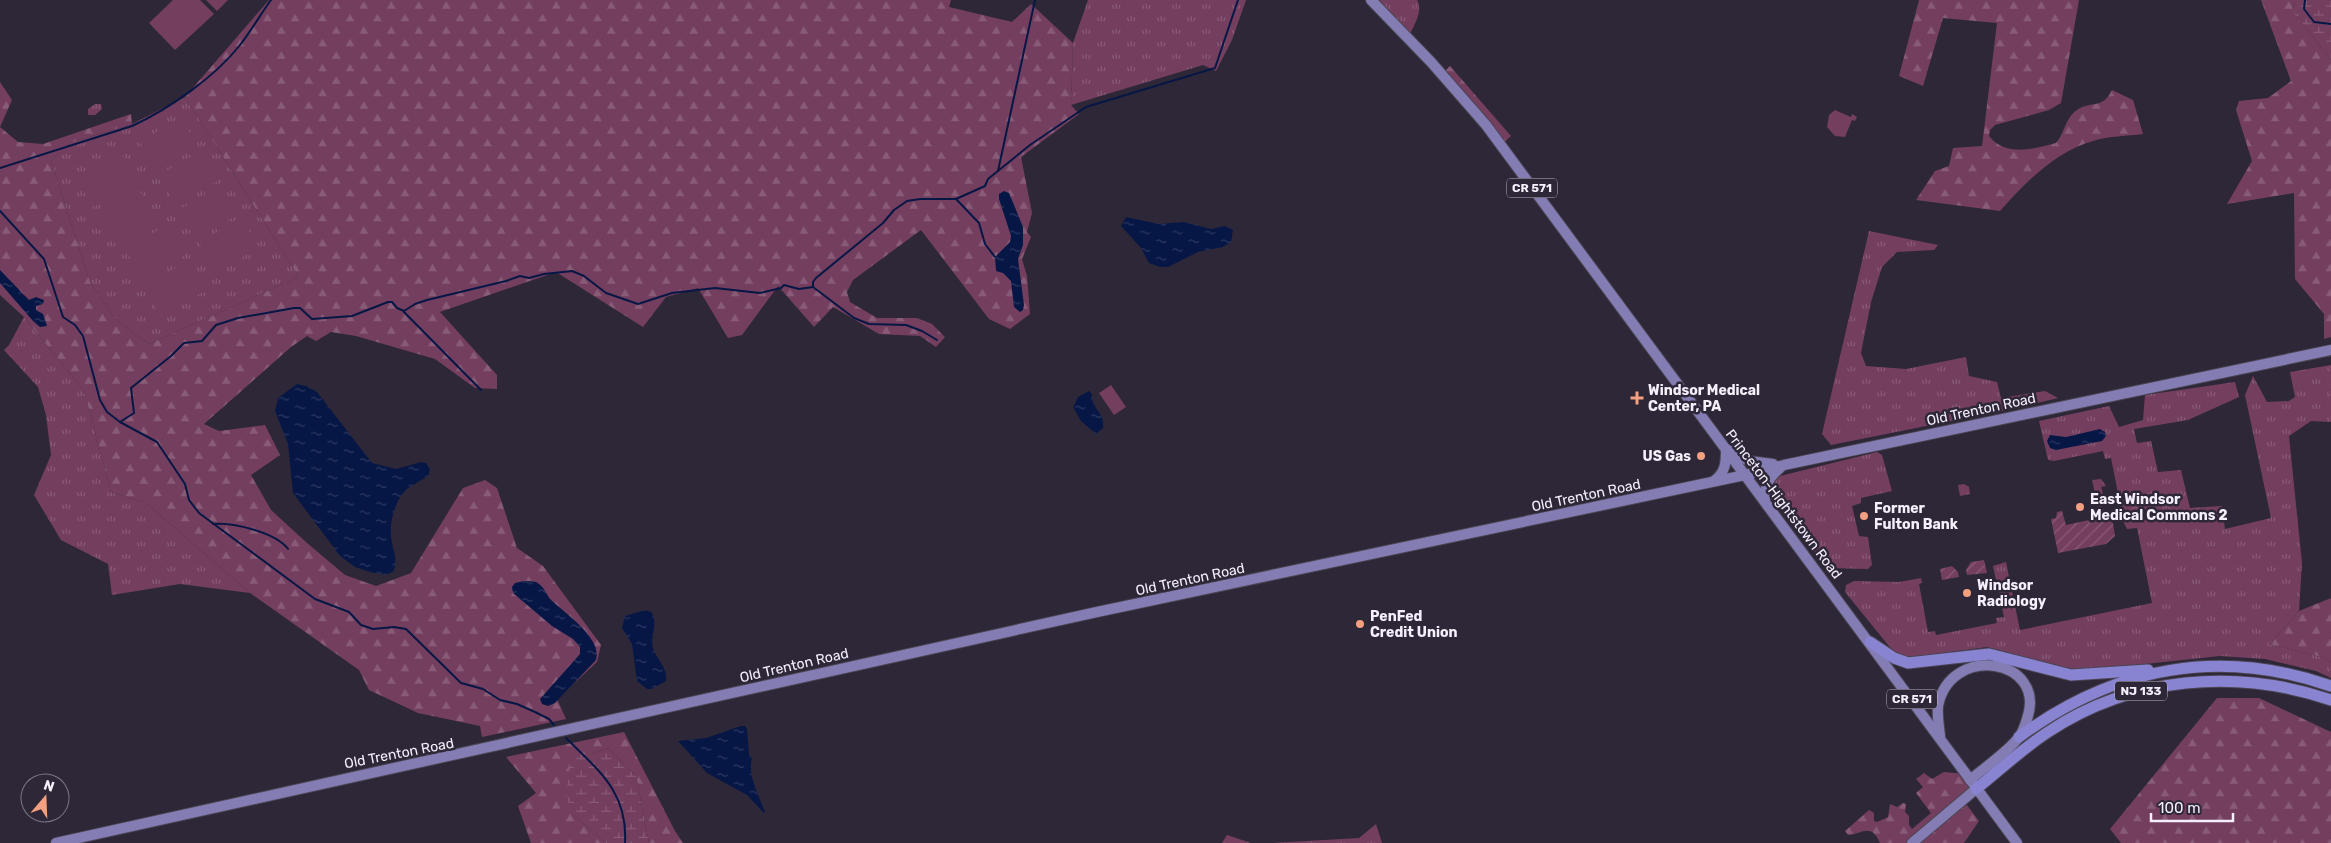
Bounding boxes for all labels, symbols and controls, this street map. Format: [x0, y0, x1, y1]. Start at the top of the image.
road number: CR 571 [1507, 178, 1557, 198]
place label: Windsor Medical Center, PA [1648, 382, 1760, 415]
street label: Old Trenton Road [1925, 390, 2037, 429]
marker: Windsor Medical Center, PA [1630, 391, 1644, 405]
street label: Princeton-Hightstown Road [1722, 426, 1845, 582]
place label: US Gas [1643, 448, 1691, 465]
marker: US Gas [1695, 450, 1707, 462]
street label: Old Trenton Road [1530, 476, 1642, 515]
place label: East Windsor Medical Commons 2 [2090, 491, 2228, 524]
place label: Former Fulton Bank [1874, 500, 1959, 533]
marker: East Windsor Medical Commons 2 [2074, 501, 2086, 513]
marker: Former Fulton Bank [1858, 510, 1870, 522]
street label: Old Trenton Road [1134, 560, 1246, 599]
place label: Windsor Radiology [1977, 577, 2047, 610]
marker: Windsor Radiology [1961, 587, 1973, 599]
place label: PenFed Credit Union [1370, 608, 1458, 641]
marker: PenFed Credit Union [1354, 618, 1366, 630]
street label: Old Trenton Road [738, 645, 850, 686]
road number: NJ 133 [2115, 681, 2167, 700]
road number: CR 571 [1887, 690, 1937, 709]
street label: Old Trenton Road [343, 735, 455, 772]
north arrow [20, 773, 70, 823]
text: N [42, 777, 57, 796]
scale bar [2151, 790, 2234, 822]
text: 100 m [2158, 799, 2200, 817]

